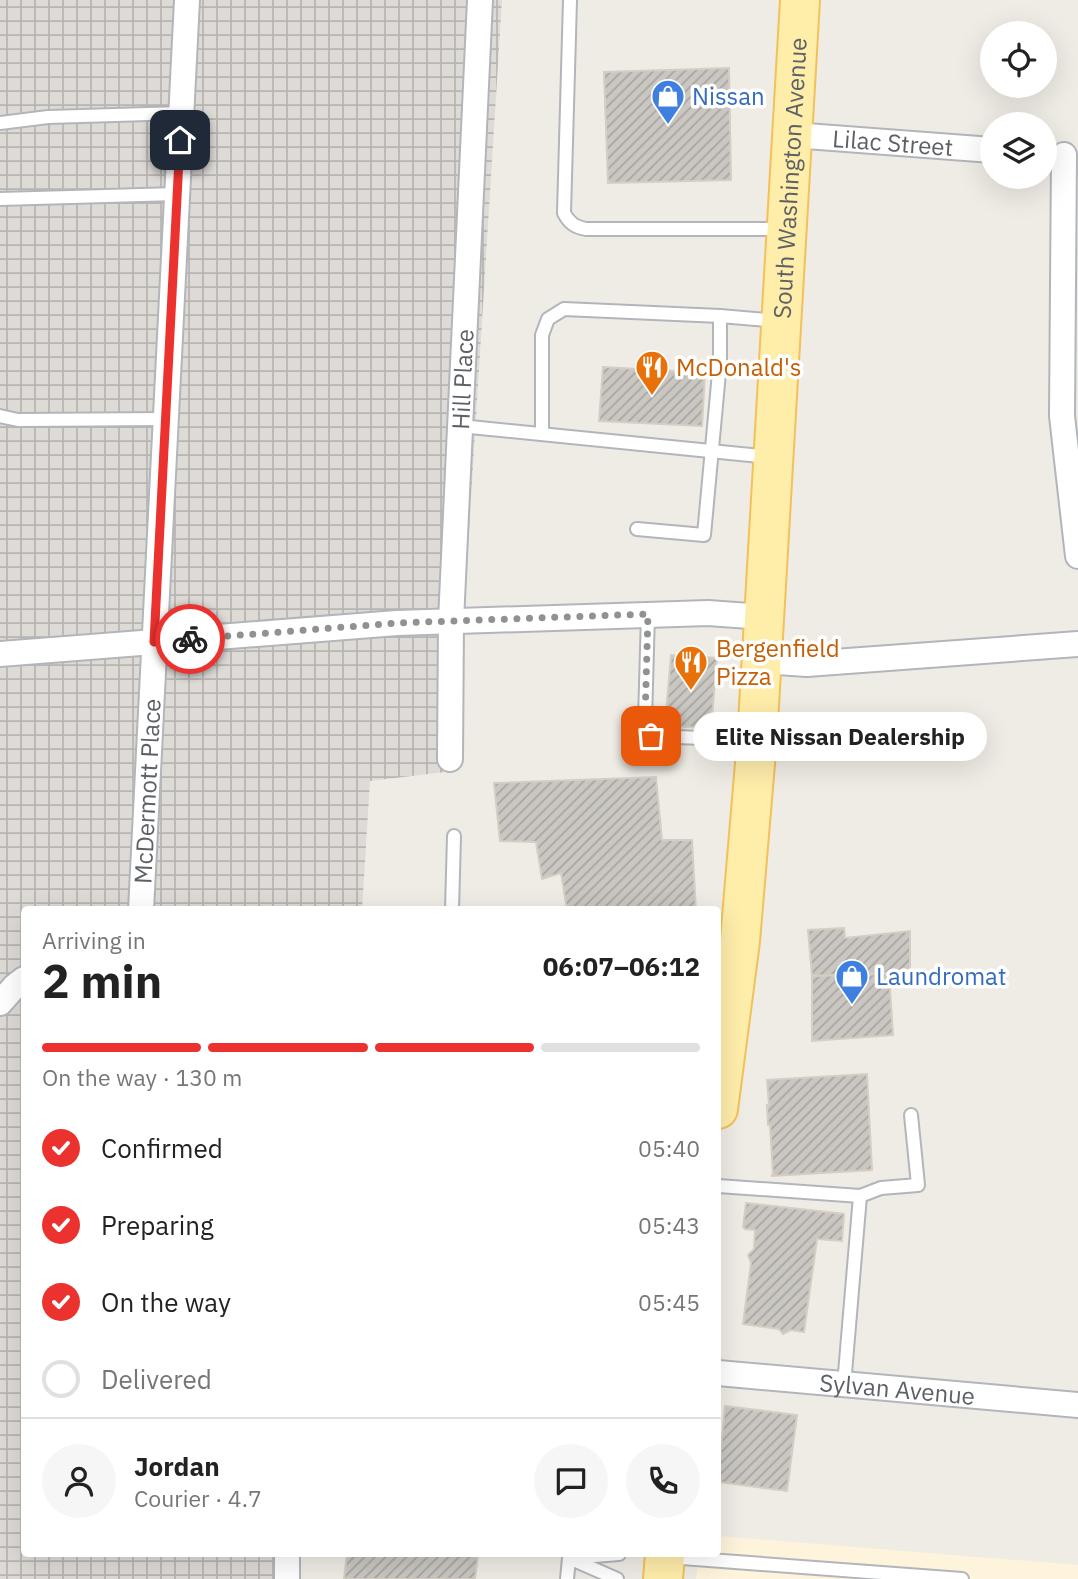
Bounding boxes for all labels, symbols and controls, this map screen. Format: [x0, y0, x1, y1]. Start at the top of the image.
map controls [980, 21, 1057, 189]
button: locate [980, 21, 1057, 98]
street label: South Washington Avenue [766, 37, 814, 320]
shop icon: Nissan [649, 77, 687, 126]
place label: Nissan [692, 80, 765, 112]
pin [150, 110, 210, 170]
button: layers [980, 112, 1057, 189]
icon: home [161, 121, 199, 159]
street label: Lilac Street [831, 122, 954, 163]
street label: Hill Place [444, 328, 481, 430]
restaurant icon: McDonald's [633, 348, 671, 397]
place label: McDonald's [676, 351, 802, 383]
courier [155, 604, 225, 674]
icon: bike [171, 620, 209, 658]
place label: Bergenfield Pizza [716, 632, 840, 692]
restaurant icon: Bergenfield Pizza [672, 643, 710, 692]
street label: McDermott Place [126, 698, 168, 885]
pin [621, 706, 681, 766]
callout: Elite Nissan Dealership [693, 712, 987, 760]
icon: bag [632, 717, 670, 755]
text: Elite Nissan Dealership [715, 721, 965, 751]
text: Arriving in [42, 925, 146, 955]
text: 06:07–06:12 [543, 949, 700, 983]
text: 2 min [42, 951, 162, 1011]
shop icon: Laundromat [833, 957, 871, 1006]
place label: Laundromat [876, 960, 1006, 992]
text: On the way · 130 m [42, 1062, 242, 1092]
icon: check [42, 1129, 80, 1167]
text: Confirmed [101, 1131, 223, 1165]
text: 05:40 [638, 1133, 700, 1163]
icon: check [42, 1206, 80, 1244]
text: Preparing [101, 1208, 214, 1242]
text: 05:43 [638, 1210, 700, 1240]
icon: check [42, 1283, 80, 1321]
text: On the way [101, 1285, 231, 1319]
text: 05:45 [638, 1287, 700, 1317]
text: Delivered [101, 1362, 212, 1396]
street label: Sylvan Avenue [818, 1366, 976, 1412]
button: person [42, 1444, 116, 1518]
button: chat [534, 1444, 608, 1518]
button: phone [626, 1444, 700, 1518]
text: Jordan [134, 1449, 220, 1483]
text: Courier · 4.7 [134, 1483, 262, 1513]

